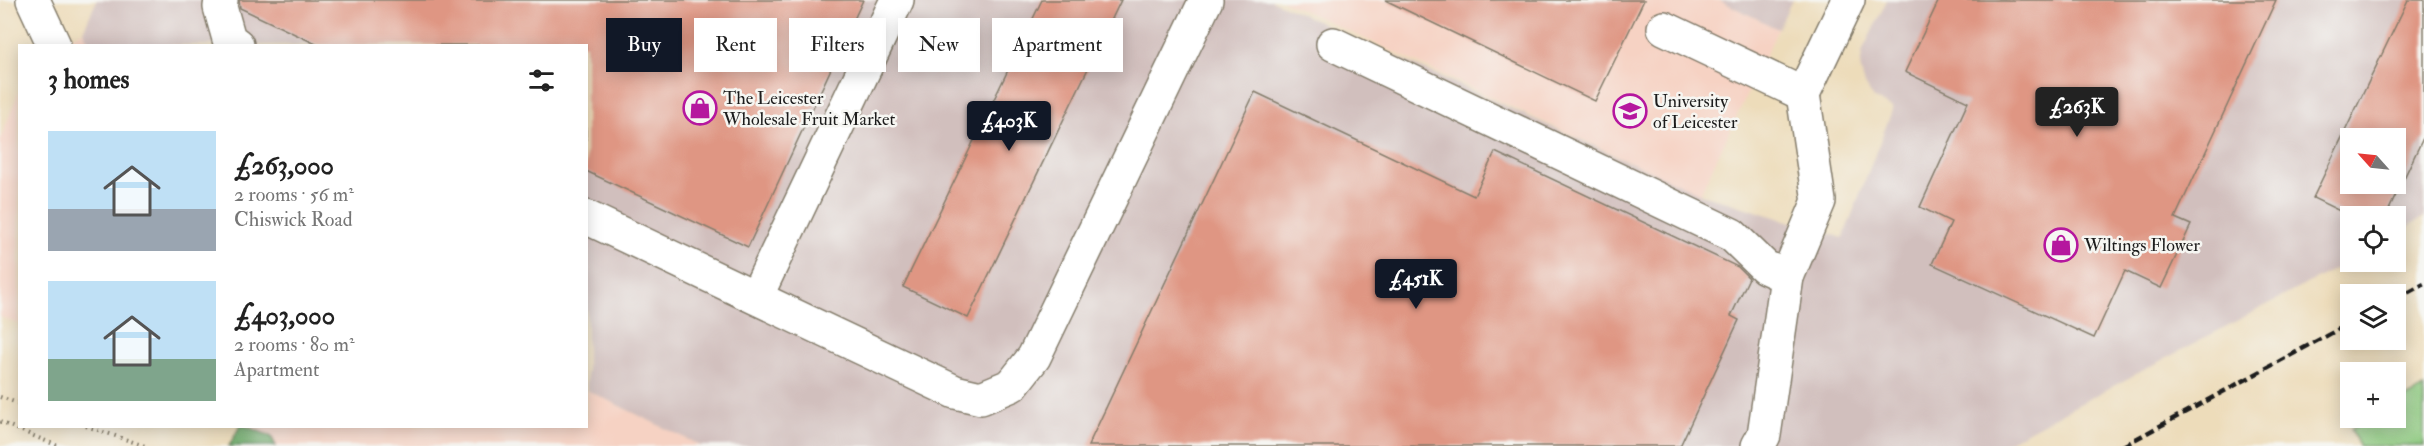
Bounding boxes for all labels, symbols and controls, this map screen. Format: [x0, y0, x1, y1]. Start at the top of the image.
chip: Buy [606, 18, 682, 72]
chip: Rent [694, 18, 777, 72]
chip: Filters [789, 18, 886, 72]
chip: New [898, 18, 980, 72]
chip: Apartment [992, 18, 1123, 72]
text: 3 homes [48, 64, 129, 96]
icon: filters [525, 64, 558, 97]
place label: The Leicester Wholesale Fruit Market [722, 87, 895, 131]
pin: £263K [2035, 87, 2119, 138]
shop icon: The Leicester Wholesale Fruit Market [682, 90, 718, 126]
place label: University of Leicester [1653, 90, 1738, 134]
school or university icon: University of Leicester [1612, 93, 1648, 129]
text: £263K [2049, 94, 2105, 119]
pin: £403K [967, 101, 1051, 152]
text: £403K [981, 108, 1037, 133]
north arrow [2340, 128, 2406, 194]
map controls [2340, 128, 2406, 428]
text: £263,000 [234, 150, 334, 182]
icon: home [96, 155, 168, 227]
text: 2 rooms · 56 m² [234, 182, 354, 207]
button: locate [2340, 206, 2406, 272]
text: Chiswick Road [234, 207, 353, 232]
shop icon: Wiltings Flower [2043, 227, 2079, 263]
place label: Wiltings Flower [2083, 234, 2200, 257]
pin: £451K [1374, 259, 1458, 310]
text: £451K [1389, 266, 1443, 291]
button: layers [2340, 284, 2406, 350]
text: £403,000 [234, 300, 335, 332]
icon: home [96, 305, 168, 377]
text: 2 rooms · 80 m² [234, 332, 355, 357]
text: Apartment [234, 357, 319, 382]
button: + [2340, 362, 2406, 428]

